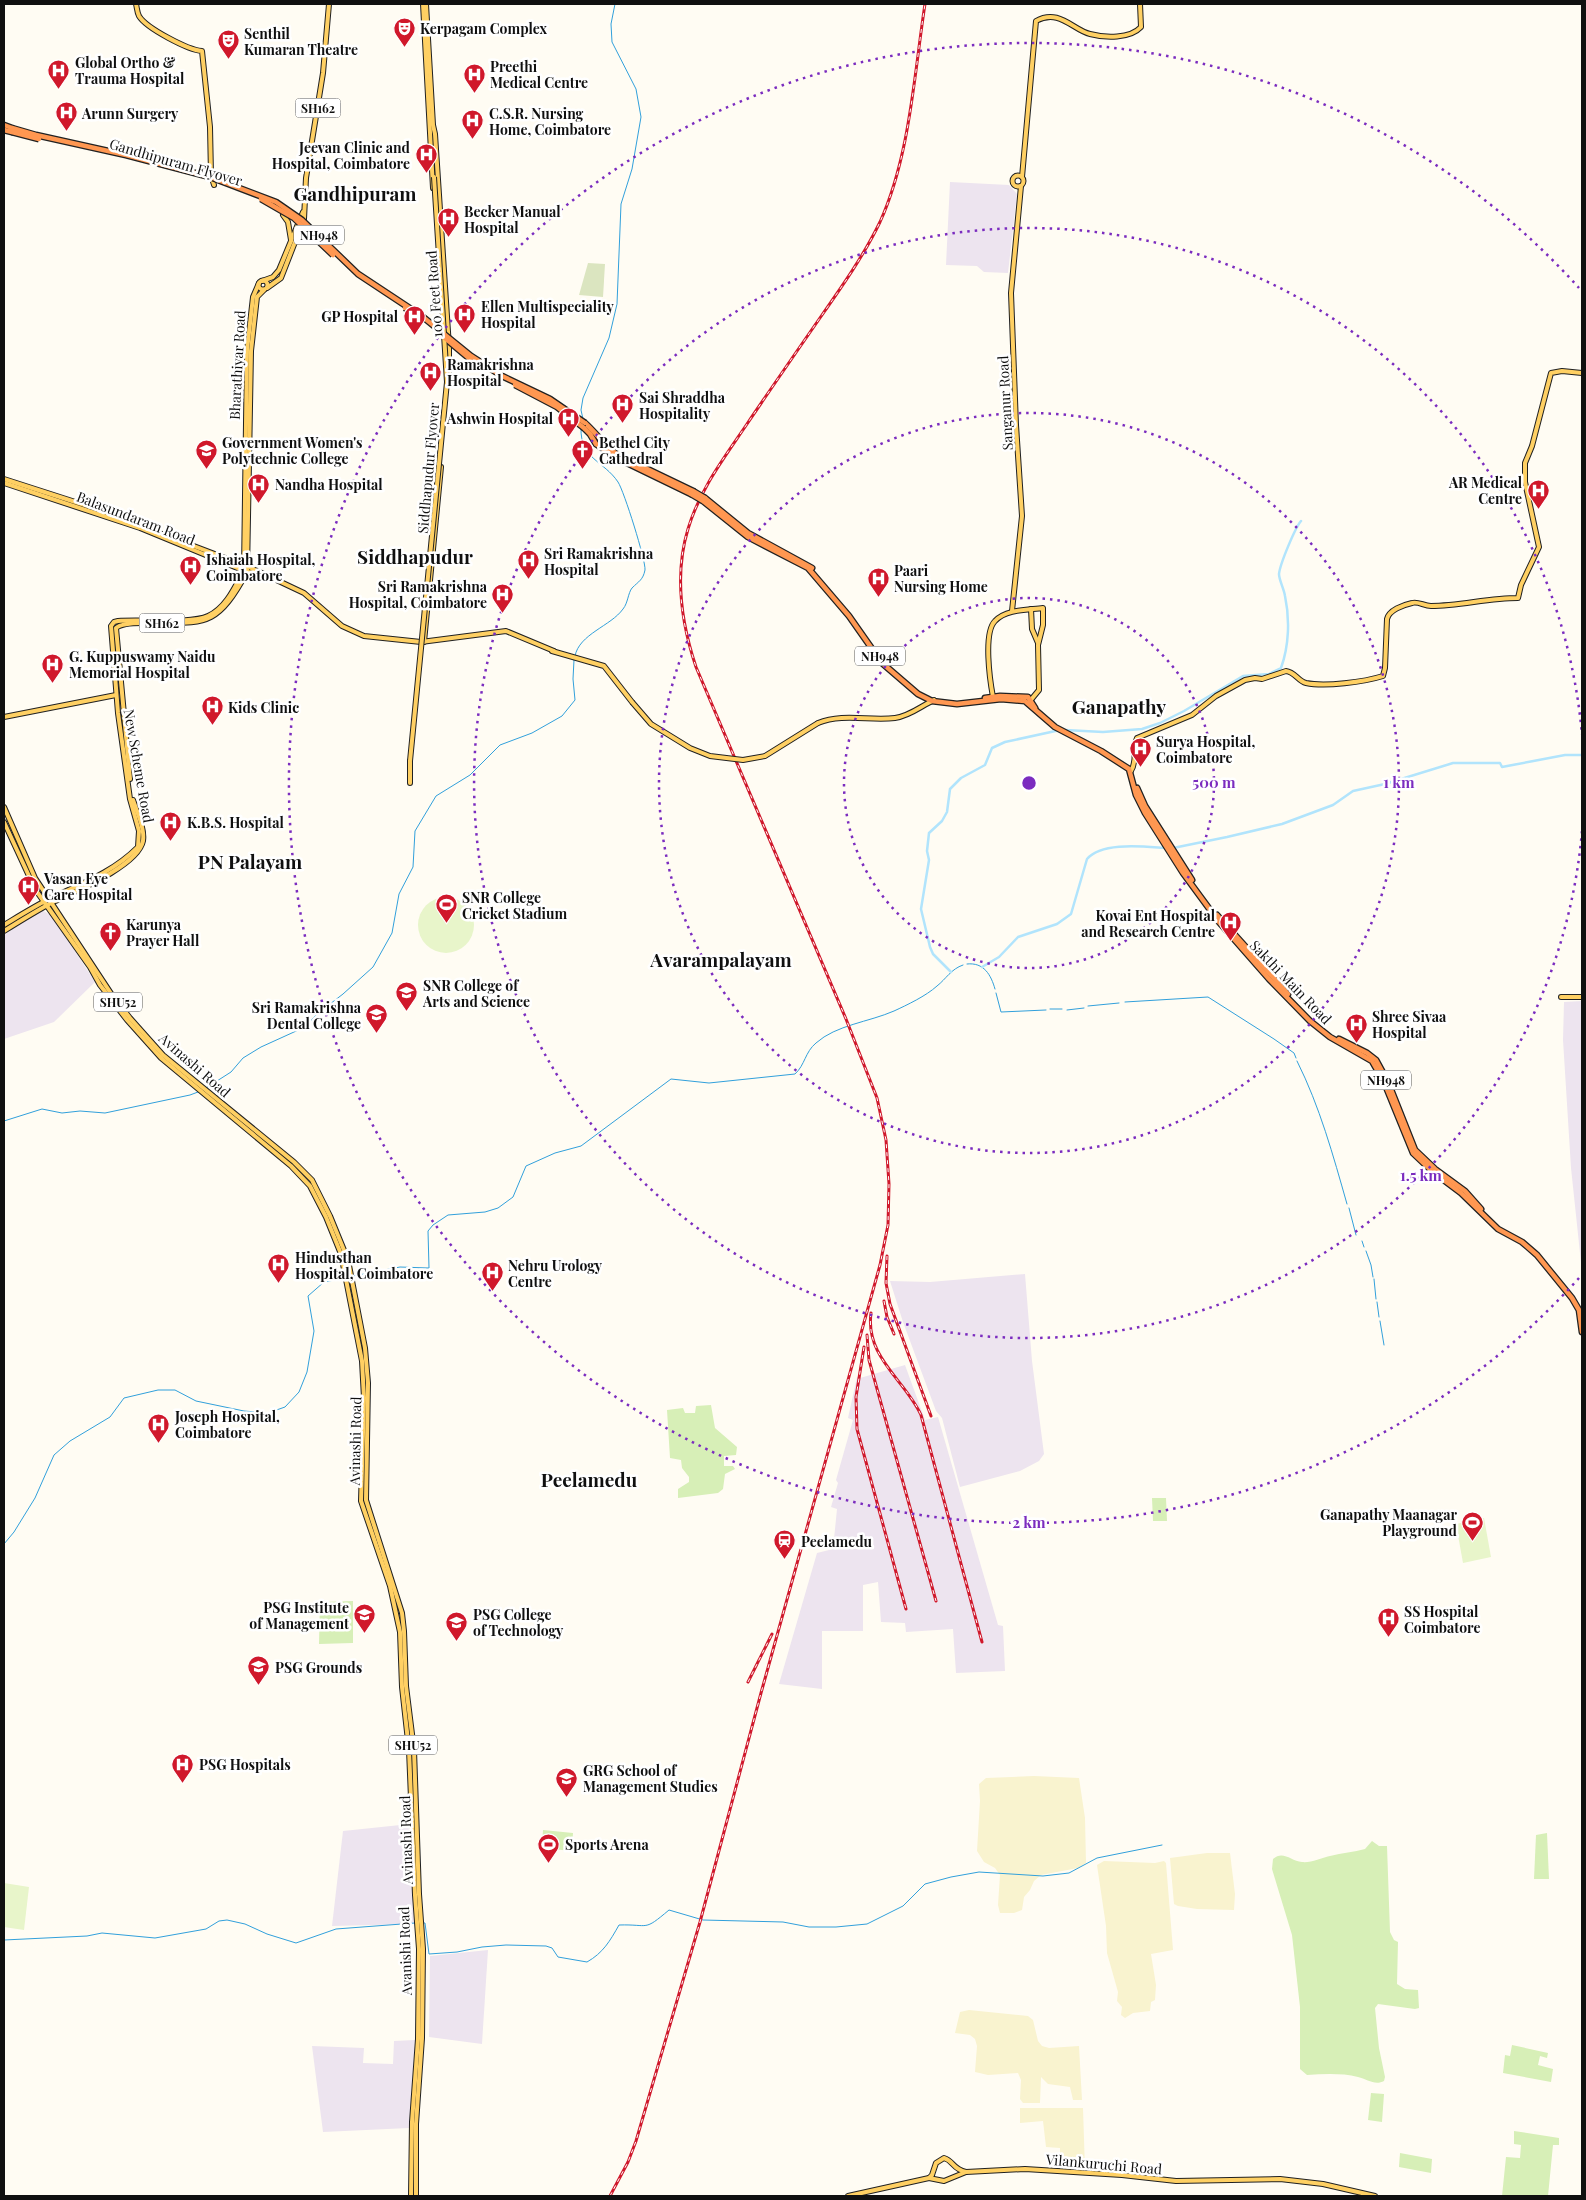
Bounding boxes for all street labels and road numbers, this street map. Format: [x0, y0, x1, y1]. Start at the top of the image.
road number: SH162 [296, 99, 340, 118]
street label: Gandhipuram Flyover [107, 134, 245, 190]
road number: NH948 [294, 226, 344, 244]
street label: 100 Feet Road [421, 250, 447, 338]
street label: Bharathiyar Road [225, 310, 249, 420]
street label: Sanganur Road [993, 355, 1017, 451]
street label: Siddhapudur Flyover [413, 401, 443, 534]
street label: Balasundaram Road [74, 487, 198, 549]
road number: SH162 [140, 614, 184, 632]
road number: NH948 [855, 646, 905, 666]
street label: New Scheme Road [120, 708, 158, 824]
street label: Sakthi Main Road [1246, 936, 1336, 1028]
road number: SHU52 [94, 992, 142, 1012]
street label: Avinashi Road [154, 1028, 235, 1101]
road number: NH948 [1361, 1070, 1411, 1090]
street label: Avinashi Road [345, 1396, 365, 1487]
road number: SHU52 [389, 1736, 437, 1754]
street label: Avinashi Road [395, 1795, 417, 1886]
street label: Avanishi Road [394, 1906, 416, 1997]
street label: Vilankuruchi Road [1044, 2149, 1163, 2179]

